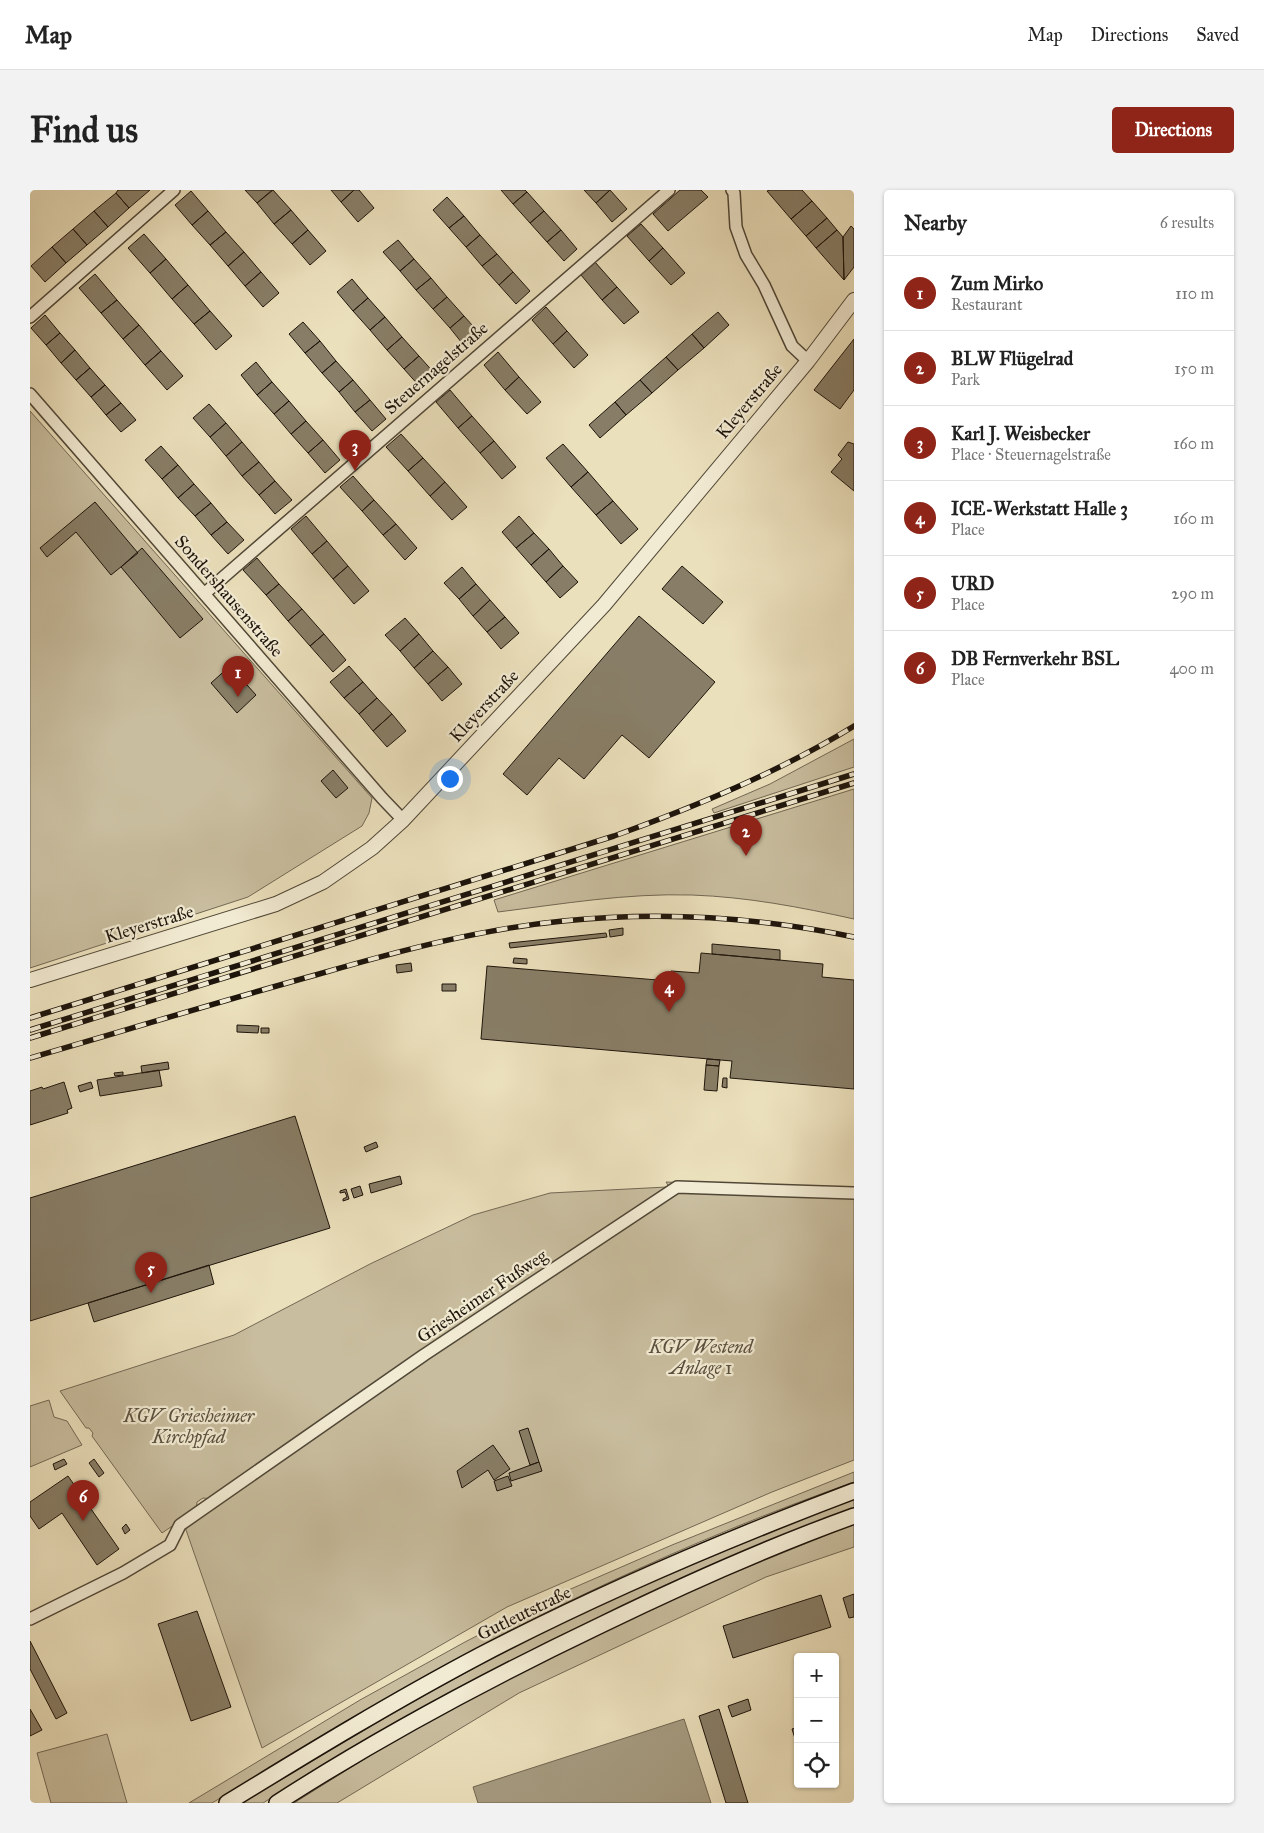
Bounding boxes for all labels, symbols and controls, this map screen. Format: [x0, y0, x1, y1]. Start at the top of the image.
text: Map [25, 20, 72, 50]
text: Map [1027, 24, 1063, 46]
text: Directions [1091, 24, 1168, 46]
text: Saved [1196, 24, 1239, 46]
button: Directions [1112, 107, 1234, 153]
text: Find us [30, 109, 138, 152]
text: Nearby [904, 210, 967, 236]
text: 6 results [1160, 213, 1214, 232]
text: Zum Mirko [951, 272, 1043, 295]
text: 1 [917, 284, 923, 303]
text: 110 m [1175, 284, 1214, 303]
text: Restaurant [951, 295, 1023, 314]
street label: Steuernagelstraße [380, 317, 493, 420]
text: BLW Flügelrad [951, 347, 1073, 370]
street label: Kleyerstraße [711, 359, 787, 443]
text: 2 [916, 359, 924, 378]
text: 150 m [1174, 359, 1214, 378]
text: Park [951, 370, 980, 389]
text: Karl J. Weisbecker [951, 422, 1090, 445]
pin: 3 [339, 430, 371, 471]
text: 3 [917, 434, 923, 453]
text: 160 m [1173, 434, 1214, 453]
text: Place · Steuernagelstraße [951, 445, 1111, 464]
text: ICE-Werkstatt Halle 3 [951, 497, 1128, 520]
text: 4 [916, 509, 924, 528]
text: 160 m [1173, 509, 1214, 528]
text: Place [951, 520, 985, 539]
street label: Sondershausenstraße [170, 531, 288, 661]
text: URD [951, 572, 994, 595]
text: 5 [916, 584, 924, 603]
text: 290 m [1171, 584, 1214, 603]
text: Place [951, 595, 985, 614]
text: DB Fernverkehr BSL [951, 647, 1119, 670]
pin: 1 [222, 656, 254, 697]
text: 6 [916, 659, 924, 678]
text: 400 m [1170, 659, 1214, 678]
street label: Kleyerstraße [445, 665, 523, 747]
text: Place [951, 670, 985, 689]
your location [437, 766, 463, 792]
pin: 2 [730, 815, 762, 856]
street label: Kleyerstraße [102, 900, 196, 948]
pin: 4 [653, 971, 685, 1012]
street label: Griesheimer Fußweg [413, 1244, 552, 1348]
pin: 5 [135, 1252, 167, 1293]
park label: KGV Westend Anlage 1 [648, 1336, 754, 1379]
park label: KGV Griesheimer Kirchpfad [123, 1405, 256, 1449]
pin: 6 [67, 1480, 99, 1521]
street label: Gutleutstraße [474, 1581, 574, 1645]
map controls [794, 1653, 839, 1788]
button: + [794, 1653, 839, 1698]
button: − [794, 1698, 839, 1743]
button: locate [794, 1743, 839, 1788]

